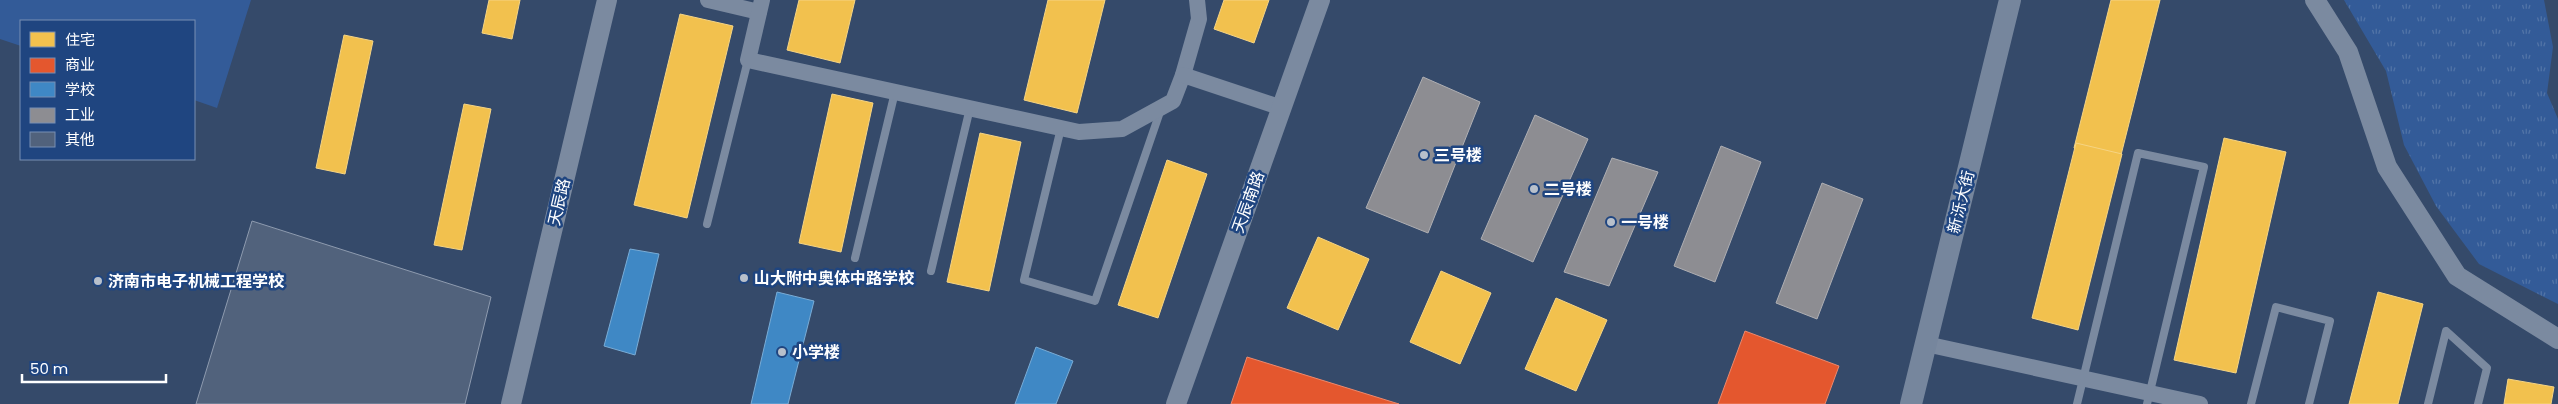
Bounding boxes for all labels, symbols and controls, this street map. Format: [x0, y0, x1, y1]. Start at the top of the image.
legend [20, 20, 195, 160]
text: 住宅 [65, 29, 95, 50]
text: 商业 [65, 54, 95, 75]
text: 学校 [65, 79, 95, 100]
text: 工业 [65, 104, 95, 125]
text: 其他 [65, 129, 95, 150]
place label: 三号楼 [1434, 144, 1482, 167]
marker: 三号楼 [1418, 149, 1430, 161]
street label: 天辰南路 [1226, 168, 1270, 236]
street label: 新泺大街 [1942, 168, 1980, 236]
street label: 天辰路 [542, 176, 576, 228]
place label: 二号楼 [1544, 178, 1592, 201]
marker: 二号楼 [1528, 183, 1540, 195]
place label: 一号楼 [1621, 211, 1669, 234]
marker: 一号楼 [1605, 216, 1617, 228]
place label: 山大附中奥体中路学校 [754, 267, 915, 290]
place label: 济南市电子机械工程学校 [108, 270, 285, 293]
marker: 山大附中奥体中路学校 [738, 272, 750, 284]
marker: 济南市电子机械工程学校 [92, 275, 104, 287]
place label: 小学楼 [792, 341, 840, 364]
marker: 小学楼 [776, 346, 788, 358]
scale bar [22, 352, 166, 384]
text: 50 m [30, 358, 68, 379]

